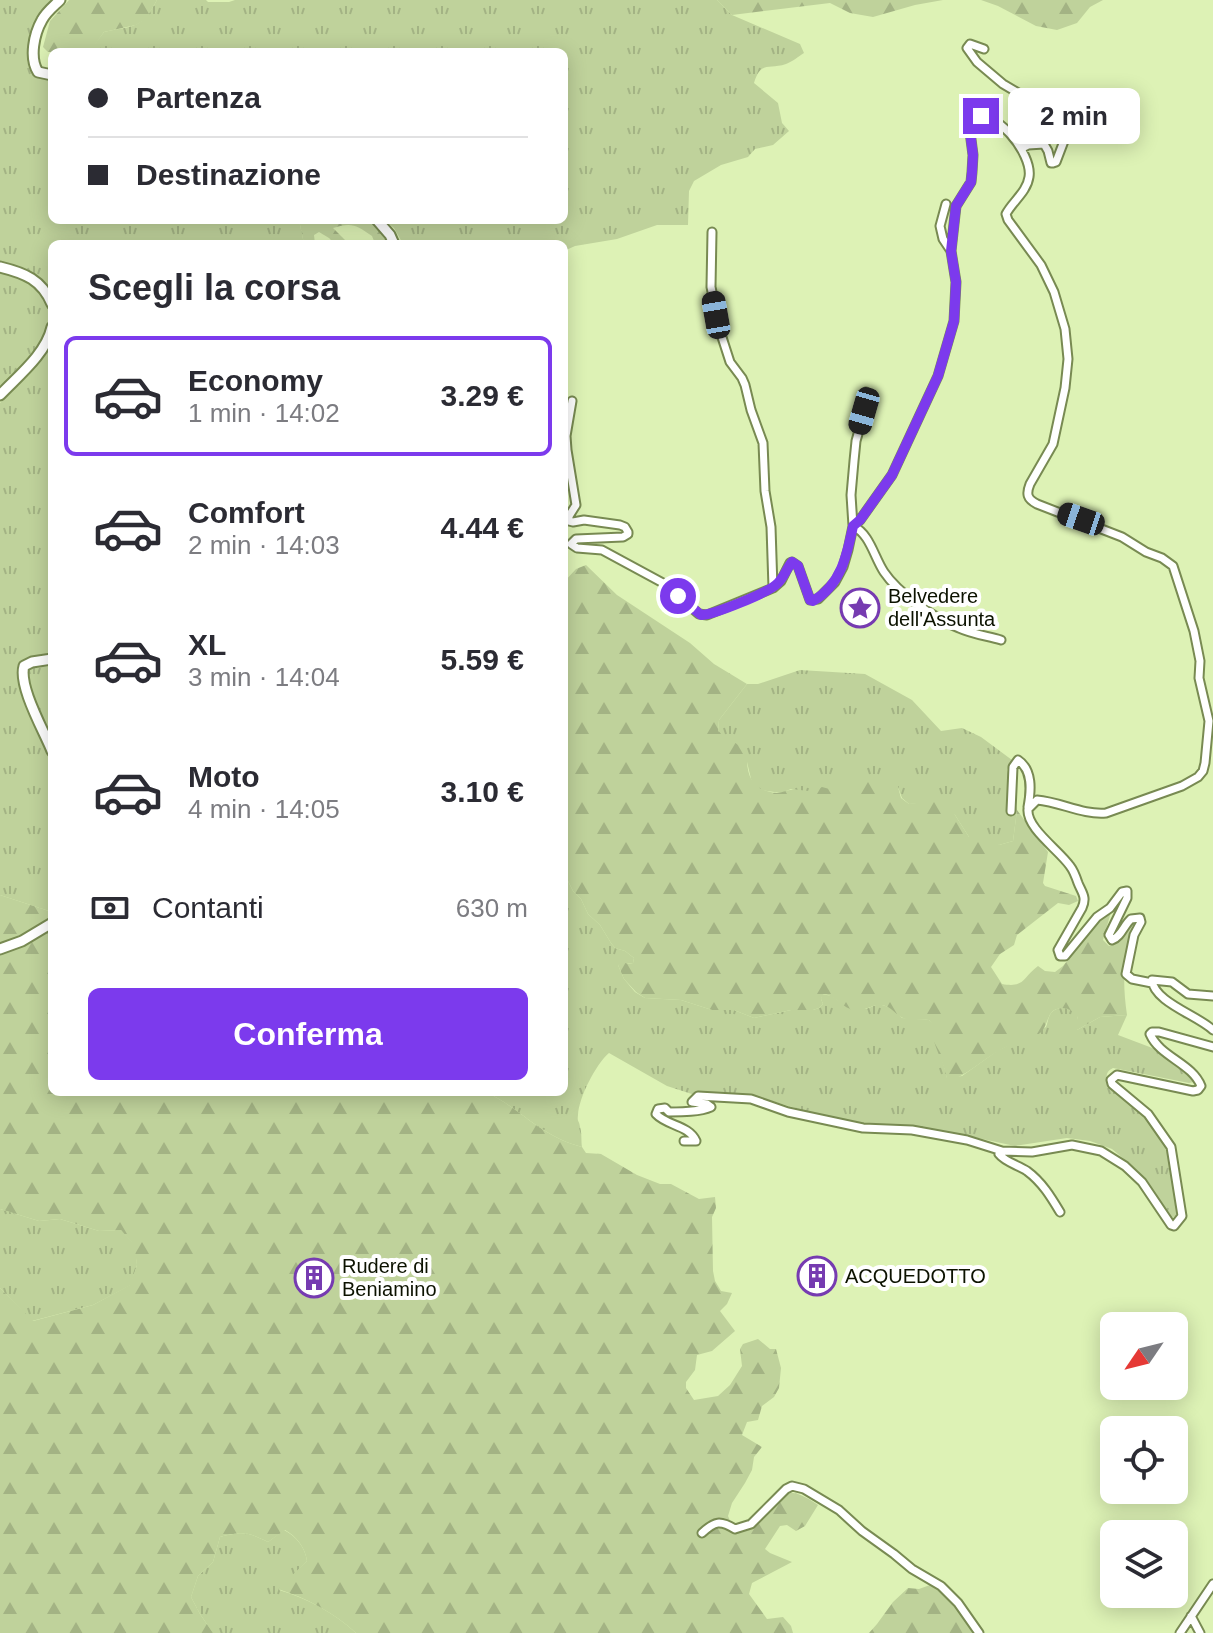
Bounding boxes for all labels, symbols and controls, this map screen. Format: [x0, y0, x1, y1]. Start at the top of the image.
text: Partenza [136, 81, 261, 114]
callout: 2 min [1009, 88, 1141, 144]
route end [963, 98, 999, 134]
text: 2 min [1040, 101, 1108, 131]
text: Destinazione [136, 158, 321, 191]
text: Scegli la corsa [88, 267, 340, 308]
car [700, 289, 732, 341]
icon: car [92, 360, 164, 432]
text: Economy [188, 364, 323, 397]
text: 3.29 € [441, 379, 524, 412]
car [846, 385, 882, 437]
text: 1 min · 14:02 [188, 398, 340, 428]
icon: car [92, 492, 164, 564]
text: Comfort [188, 496, 305, 529]
car [1054, 500, 1108, 538]
text: 4.44 € [441, 511, 524, 544]
text: 2 min · 14:03 [188, 530, 340, 560]
route start [660, 578, 696, 614]
place label: Belvedere dell'Assunta [888, 585, 996, 630]
place icon: Belvedere dell'Assunta [839, 587, 881, 629]
icon: car [92, 624, 164, 696]
text: XL [188, 628, 226, 661]
text: 5.59 € [441, 643, 524, 676]
text: 3 min · 14:04 [188, 662, 340, 692]
icon: car [92, 756, 164, 828]
text: Moto [188, 760, 260, 793]
text: 3.10 € [441, 775, 524, 808]
text: 4 min · 14:05 [188, 794, 340, 824]
icon: cash [88, 886, 132, 930]
text: Contanti [152, 891, 264, 924]
text: 630 m [456, 893, 528, 923]
button: Conferma [88, 988, 528, 1080]
place label: Rudere di Beniamino [342, 1255, 437, 1300]
building icon: ACQUEDOTTO [796, 1255, 838, 1297]
building icon: Rudere di Beniamino [293, 1257, 335, 1299]
place label: ACQUEDOTTO [845, 1265, 986, 1287]
north arrow [1100, 1312, 1188, 1400]
map controls [1100, 1312, 1188, 1608]
button: locate [1100, 1416, 1188, 1504]
button: layers [1100, 1520, 1188, 1608]

